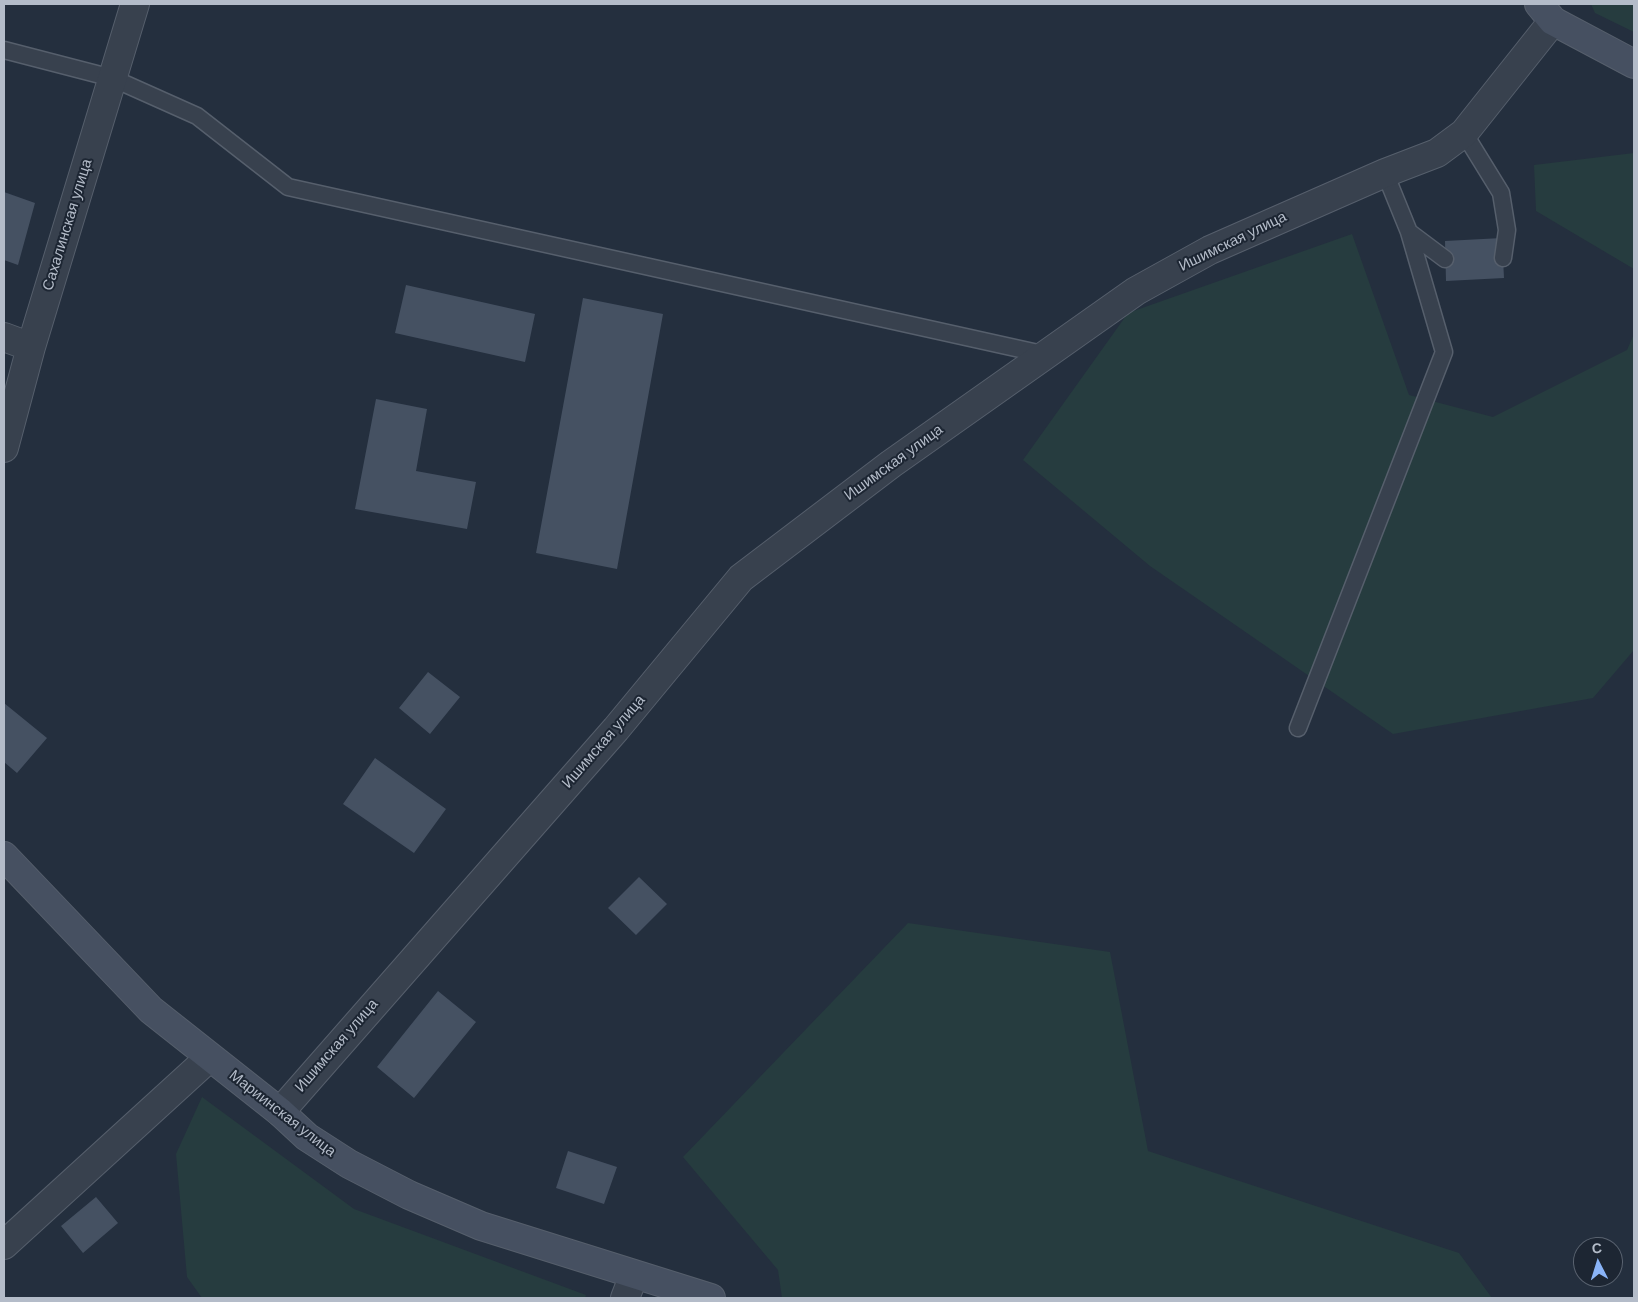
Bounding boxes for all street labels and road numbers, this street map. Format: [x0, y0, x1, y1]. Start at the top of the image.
street label: Сахалинская улица [39, 157, 97, 293]
street label: Ишимская улица [1176, 208, 1290, 276]
street label: Ишимская улица [841, 421, 947, 505]
street label: Ишимская улица [559, 692, 649, 792]
street label: Ишимская улица [292, 996, 382, 1096]
street label: Мариинская улица [225, 1067, 339, 1161]

